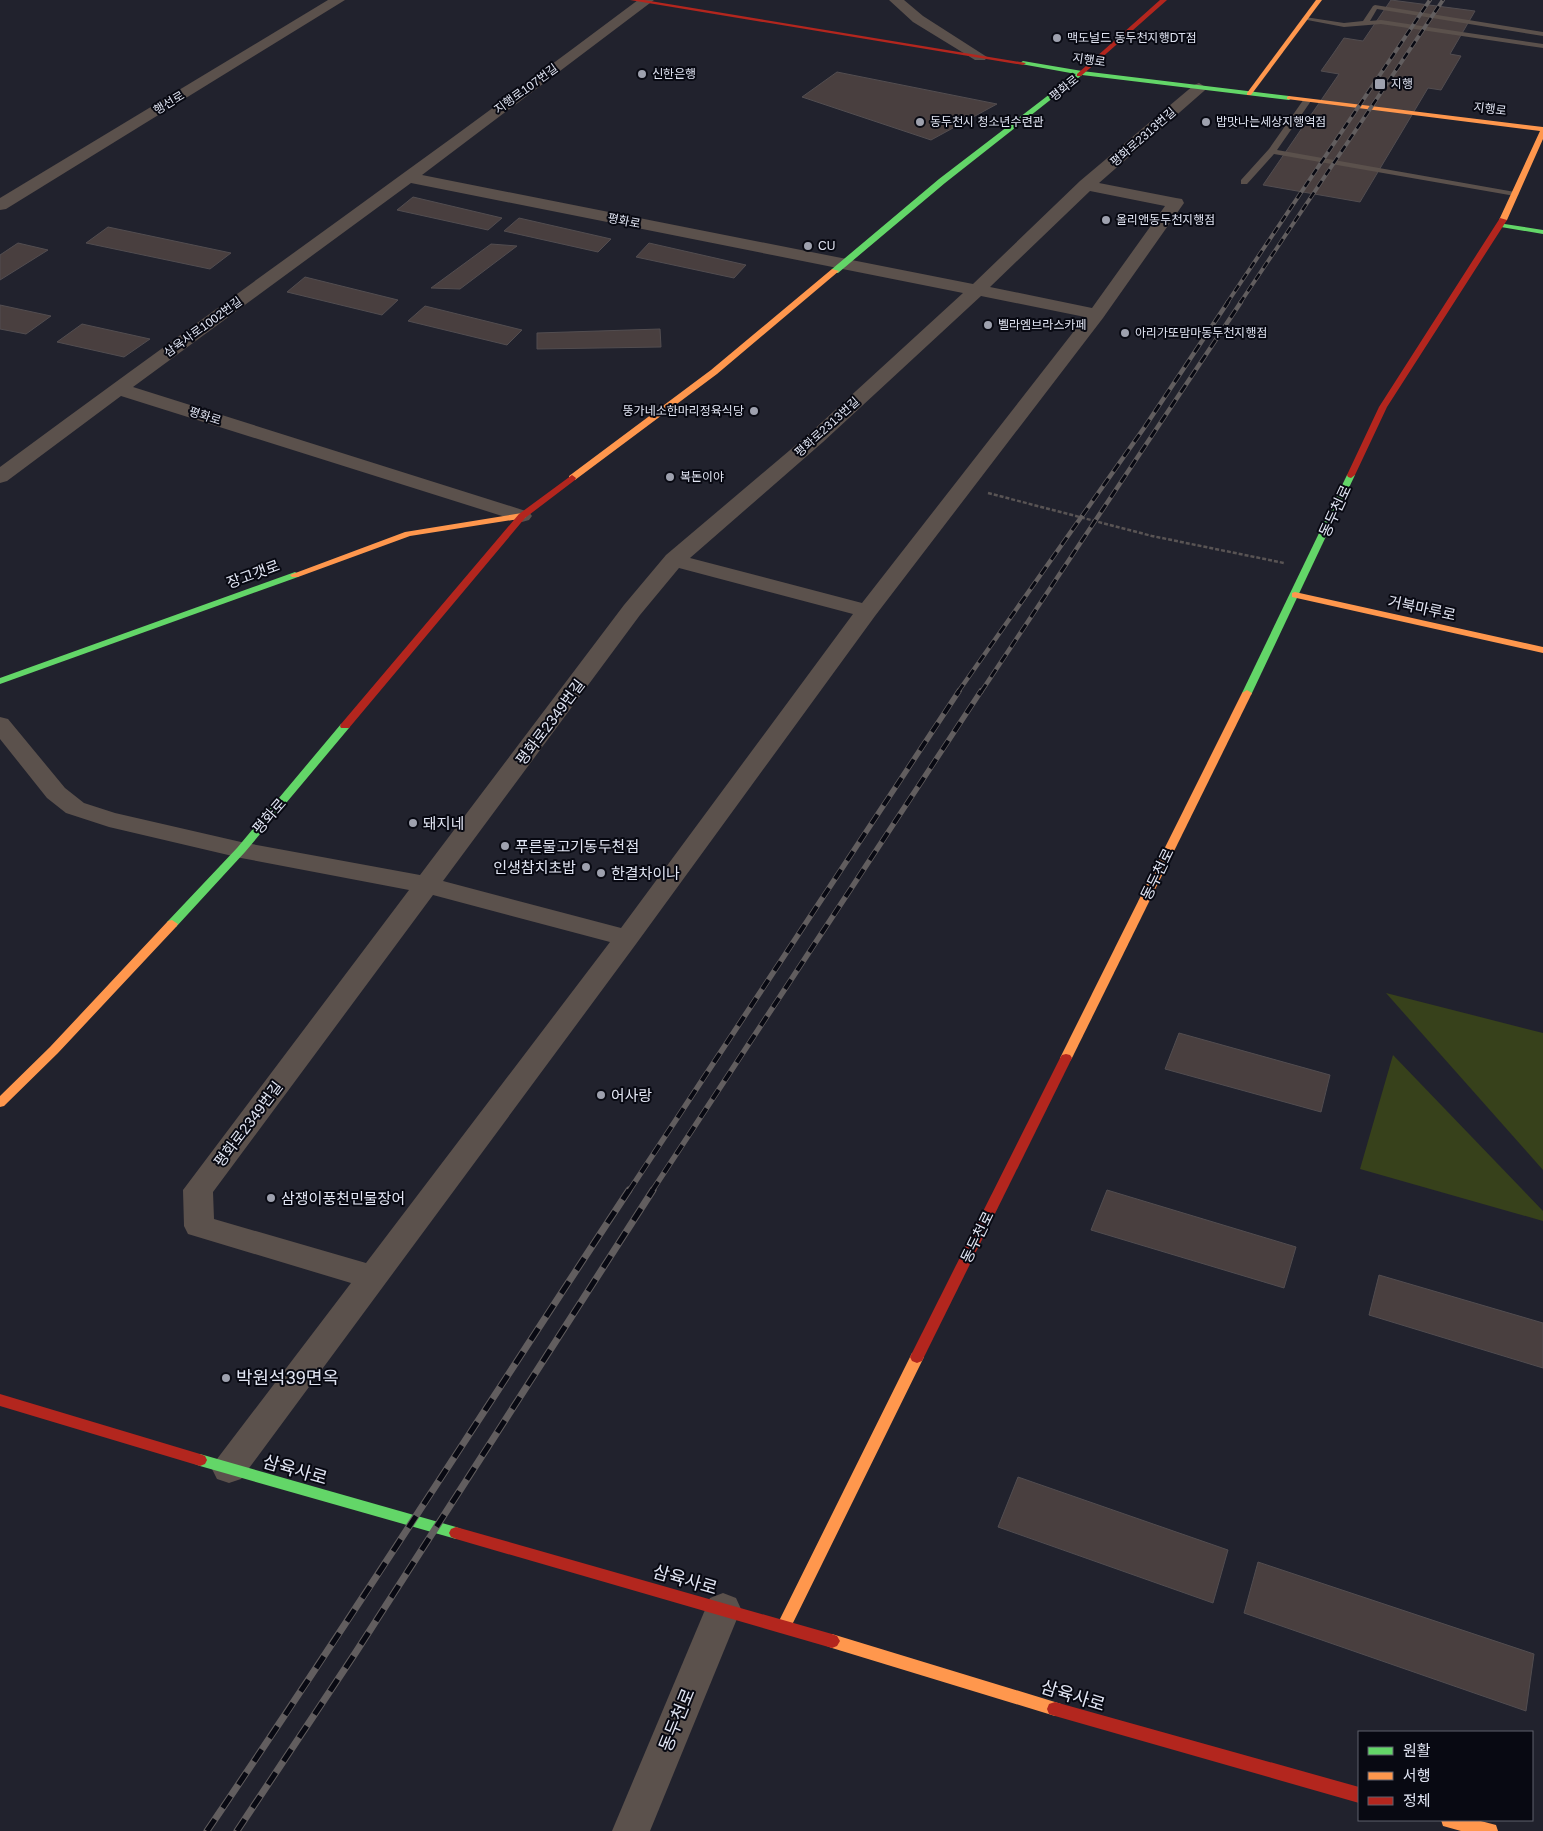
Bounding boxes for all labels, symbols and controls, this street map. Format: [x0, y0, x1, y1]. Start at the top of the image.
place label: 맥도널드 동두천지행DT점 [1067, 31, 1197, 45]
marker: 맥도널드 동두천지행DT점 [1051, 32, 1063, 44]
street label: 지행로 [1072, 51, 1106, 69]
street label: 지행로107번길 [491, 61, 561, 117]
place label: 신한은행 [652, 67, 696, 81]
marker: 신한은행 [636, 68, 648, 80]
street label: 평화로 [1047, 72, 1081, 104]
marker: 지행 [1373, 77, 1387, 91]
place label: 지행 [1391, 77, 1413, 91]
street label: 행선로 [151, 88, 187, 118]
street label: 지행로 [1473, 100, 1507, 118]
street label: 평화로2313번길 [1107, 105, 1179, 169]
place label: 동두천시 청소년수련관 [930, 115, 1044, 129]
place label: 밥맛나는세상지행역점 [1216, 115, 1326, 129]
marker: 동두천시 청소년수련관 [914, 116, 926, 128]
marker: 밥맛나는세상지행역점 [1200, 116, 1212, 128]
street label: 평화로 [606, 211, 642, 231]
place label: 올리앤동두천지행점 [1116, 213, 1215, 227]
marker: 올리앤동두천지행점 [1100, 214, 1112, 226]
place label: CU [818, 239, 835, 253]
marker: CU [802, 240, 814, 252]
street label: 삼육사로1002번길 [161, 294, 245, 360]
place label: 벨라엠브라스카페 [998, 318, 1086, 332]
marker: 벨라엠브라스카페 [982, 319, 994, 331]
place label: 아리가또맘마동두천지행점 [1135, 326, 1267, 340]
marker: 아리가또맘마동두천지행점 [1119, 327, 1131, 339]
street label: 평화로2313번길 [792, 394, 862, 460]
street label: 평화로 [187, 404, 223, 428]
place label: 뚱가네소한마리정육식당 [623, 404, 744, 418]
marker: 뚱가네소한마리정육식당 [748, 405, 760, 417]
place label: 복돈이야 [680, 470, 724, 484]
marker: 복돈이야 [664, 471, 676, 483]
street label: 동두천로 [1316, 482, 1354, 540]
street label: 장고갯로 [224, 557, 282, 591]
street label: 거북마루로 [1386, 593, 1458, 623]
street label: 평화로2349번길 [512, 676, 588, 768]
street label: 평화로 [249, 795, 289, 837]
place label: 돼지네 [423, 815, 464, 832]
marker: 돼지네 [407, 817, 419, 829]
place label: 푸른물고기동두천점 [515, 838, 639, 855]
marker: 푸른물고기동두천점 [499, 840, 511, 852]
street label: 동두천로 [1137, 845, 1177, 903]
place label: 인생참치초밥 [493, 859, 576, 876]
marker: 인생참치초밥 [580, 861, 592, 873]
place label: 한결차이나 [611, 865, 680, 882]
marker: 한결차이나 [595, 867, 607, 879]
street label: 평화로2349번길 [210, 1078, 286, 1170]
place label: 어사랑 [611, 1087, 653, 1104]
marker: 어사랑 [595, 1089, 607, 1101]
place label: 삼쟁이풍천민물장어 [281, 1190, 405, 1207]
marker: 삼쟁이풍천민물장어 [265, 1192, 277, 1204]
street label: 동두천로 [957, 1208, 997, 1266]
place label: 박원석39면옥 [236, 1368, 339, 1388]
marker: 박원석39면옥 [220, 1372, 232, 1384]
street label: 삼육사로 [260, 1451, 330, 1489]
street label: 삼육사로 [650, 1561, 720, 1599]
street label: 삼육사로 [1038, 1677, 1108, 1715]
street label: 동두천로 [655, 1686, 699, 1754]
legend [1358, 1731, 1533, 1821]
text: 원활 [1403, 1742, 1431, 1759]
text: 서행 [1403, 1767, 1431, 1784]
text: 정체 [1403, 1792, 1431, 1809]

